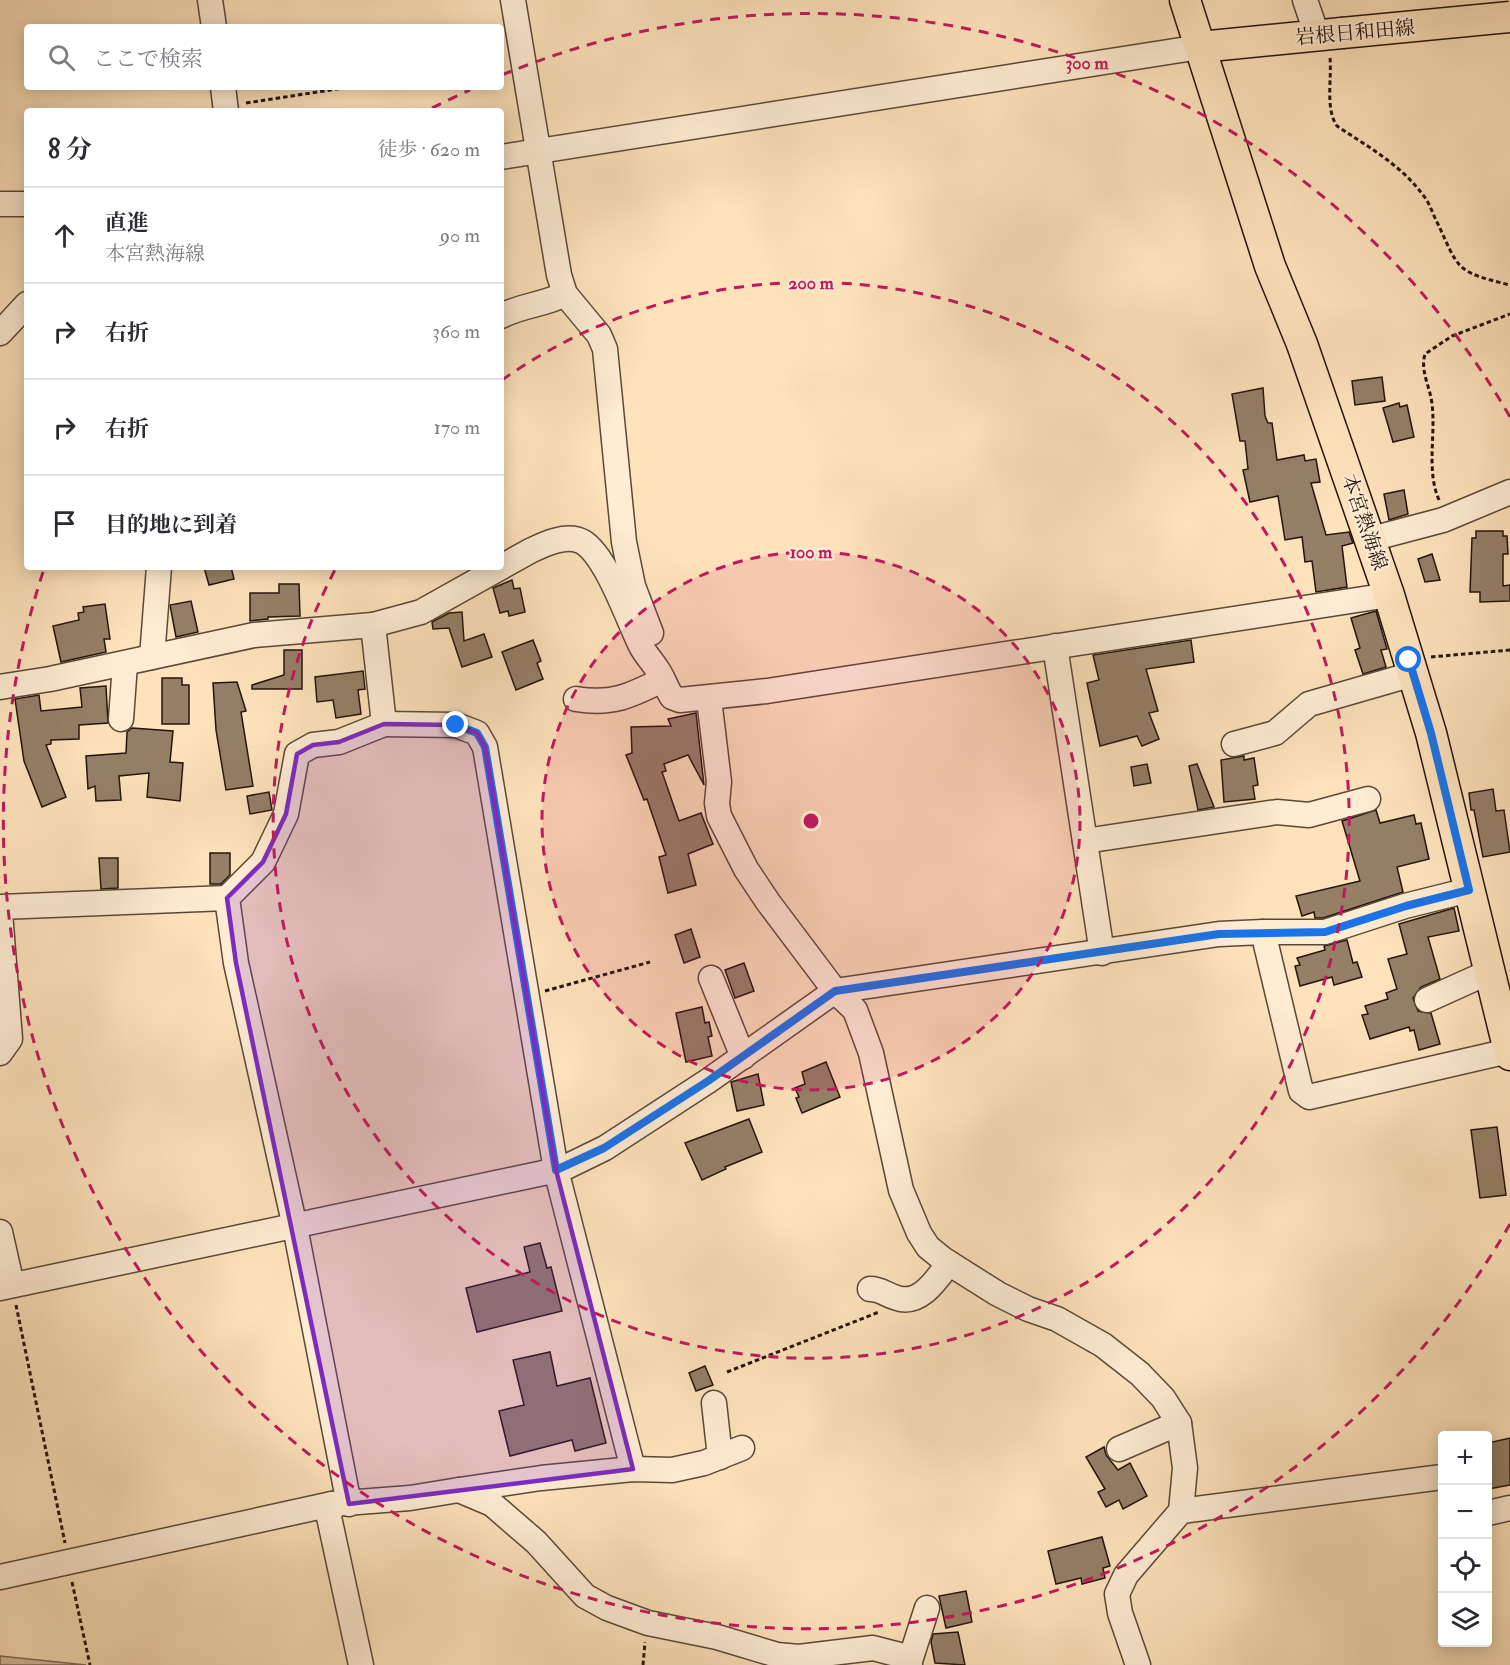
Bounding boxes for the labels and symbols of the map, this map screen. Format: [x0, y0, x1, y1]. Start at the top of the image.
street label: 岩根日和田線 [1294, 15, 1416, 50]
text: 300 m [1065, 52, 1110, 75]
text: 200 m [788, 272, 835, 295]
street label: 本宮熱海線 [1336, 471, 1393, 574]
text: 100 m [790, 541, 833, 564]
route start [1395, 646, 1421, 672]
route end [442, 711, 468, 737]
centre of rings [801, 811, 821, 831]

